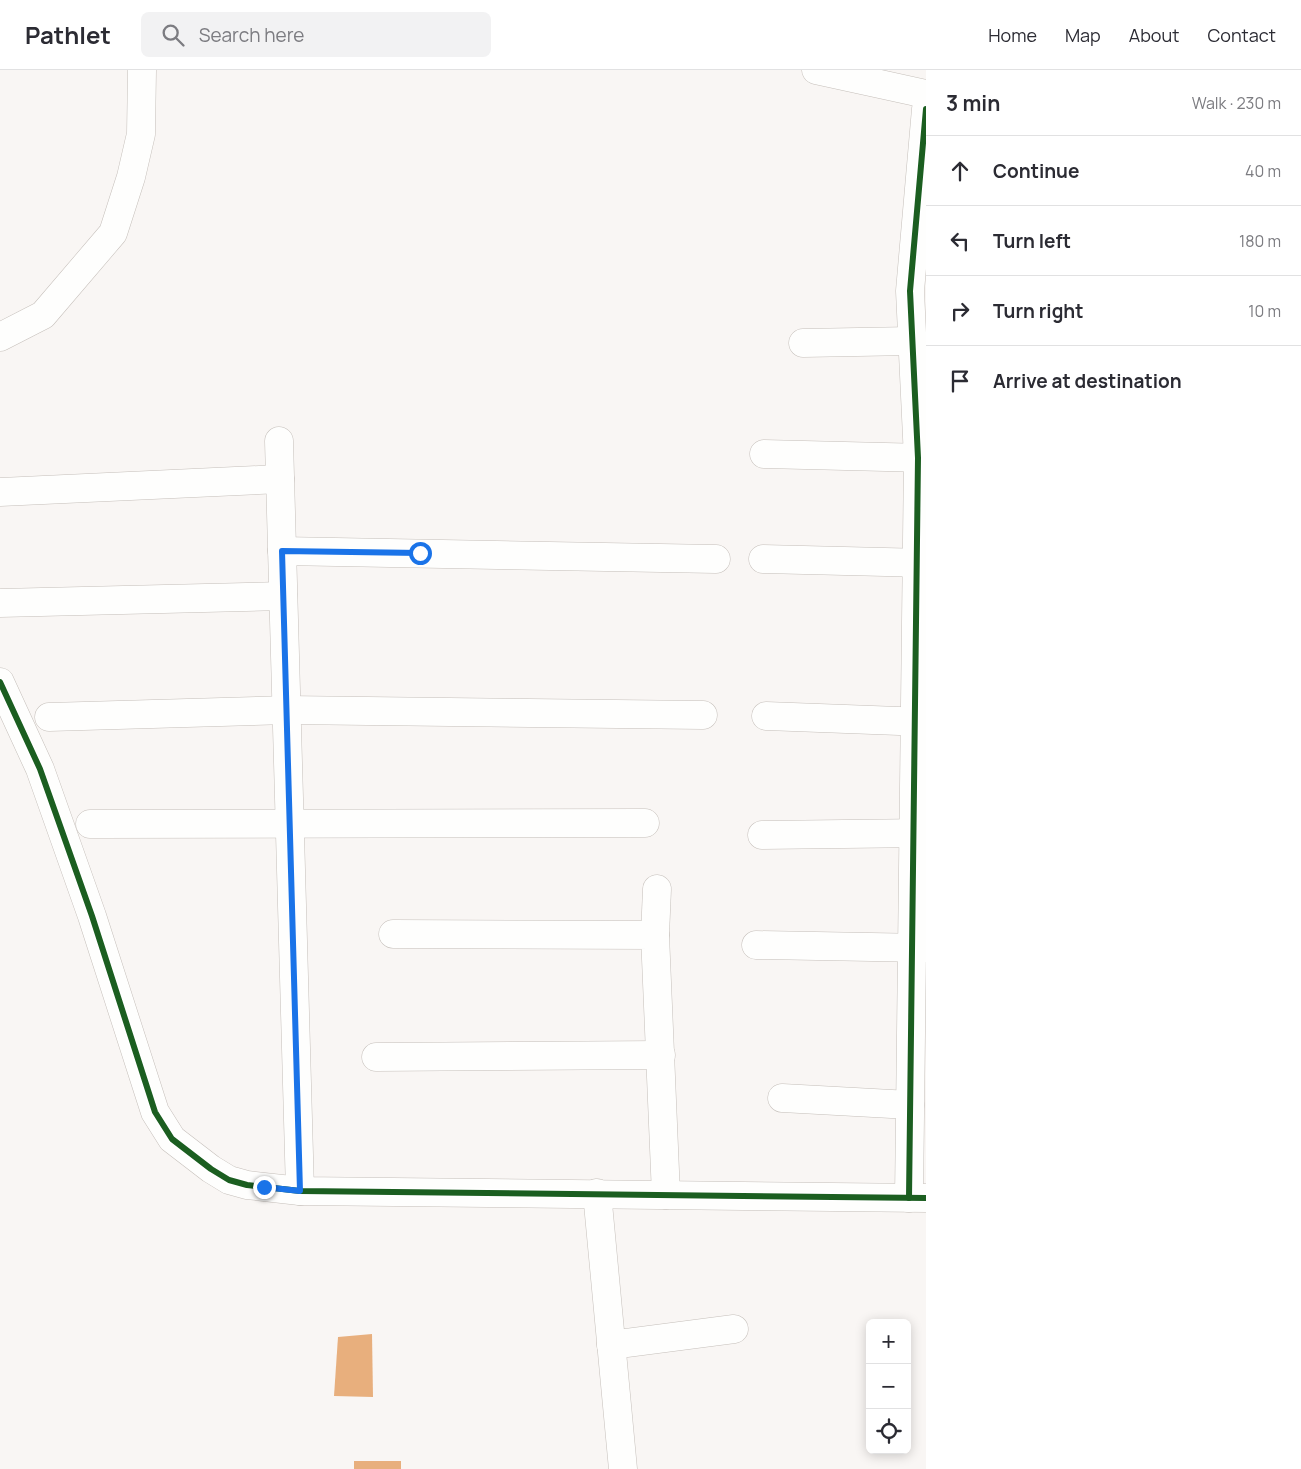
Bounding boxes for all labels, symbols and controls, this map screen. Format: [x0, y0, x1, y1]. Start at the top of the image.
search box [141, 12, 491, 57]
text: Pathlet [25, 18, 111, 51]
icon: search [159, 21, 187, 49]
text: Search here [199, 22, 304, 48]
text: Home [988, 23, 1037, 47]
text: Map [1065, 23, 1101, 47]
text: About [1129, 23, 1179, 47]
text: Contact [1207, 23, 1276, 47]
text: 3 min [946, 89, 1000, 117]
text: Walk · 230 m [1192, 92, 1281, 114]
icon: ahead [946, 157, 974, 185]
text: Continue [993, 158, 1079, 184]
text: 40 m [1245, 160, 1281, 182]
icon: left [946, 227, 974, 255]
text: Turn left [993, 228, 1071, 254]
text: 180 m [1239, 230, 1281, 252]
icon: right [946, 297, 974, 325]
text: Turn right [993, 298, 1083, 324]
text: 10 m [1248, 300, 1281, 322]
icon: arrive [946, 367, 974, 395]
text: Arrive at destination [993, 368, 1182, 394]
route start [409, 542, 432, 565]
route end [253, 1176, 276, 1199]
map controls [866, 1319, 911, 1454]
button: + [866, 1319, 911, 1364]
button: − [866, 1364, 911, 1409]
button: locate [866, 1409, 911, 1454]

